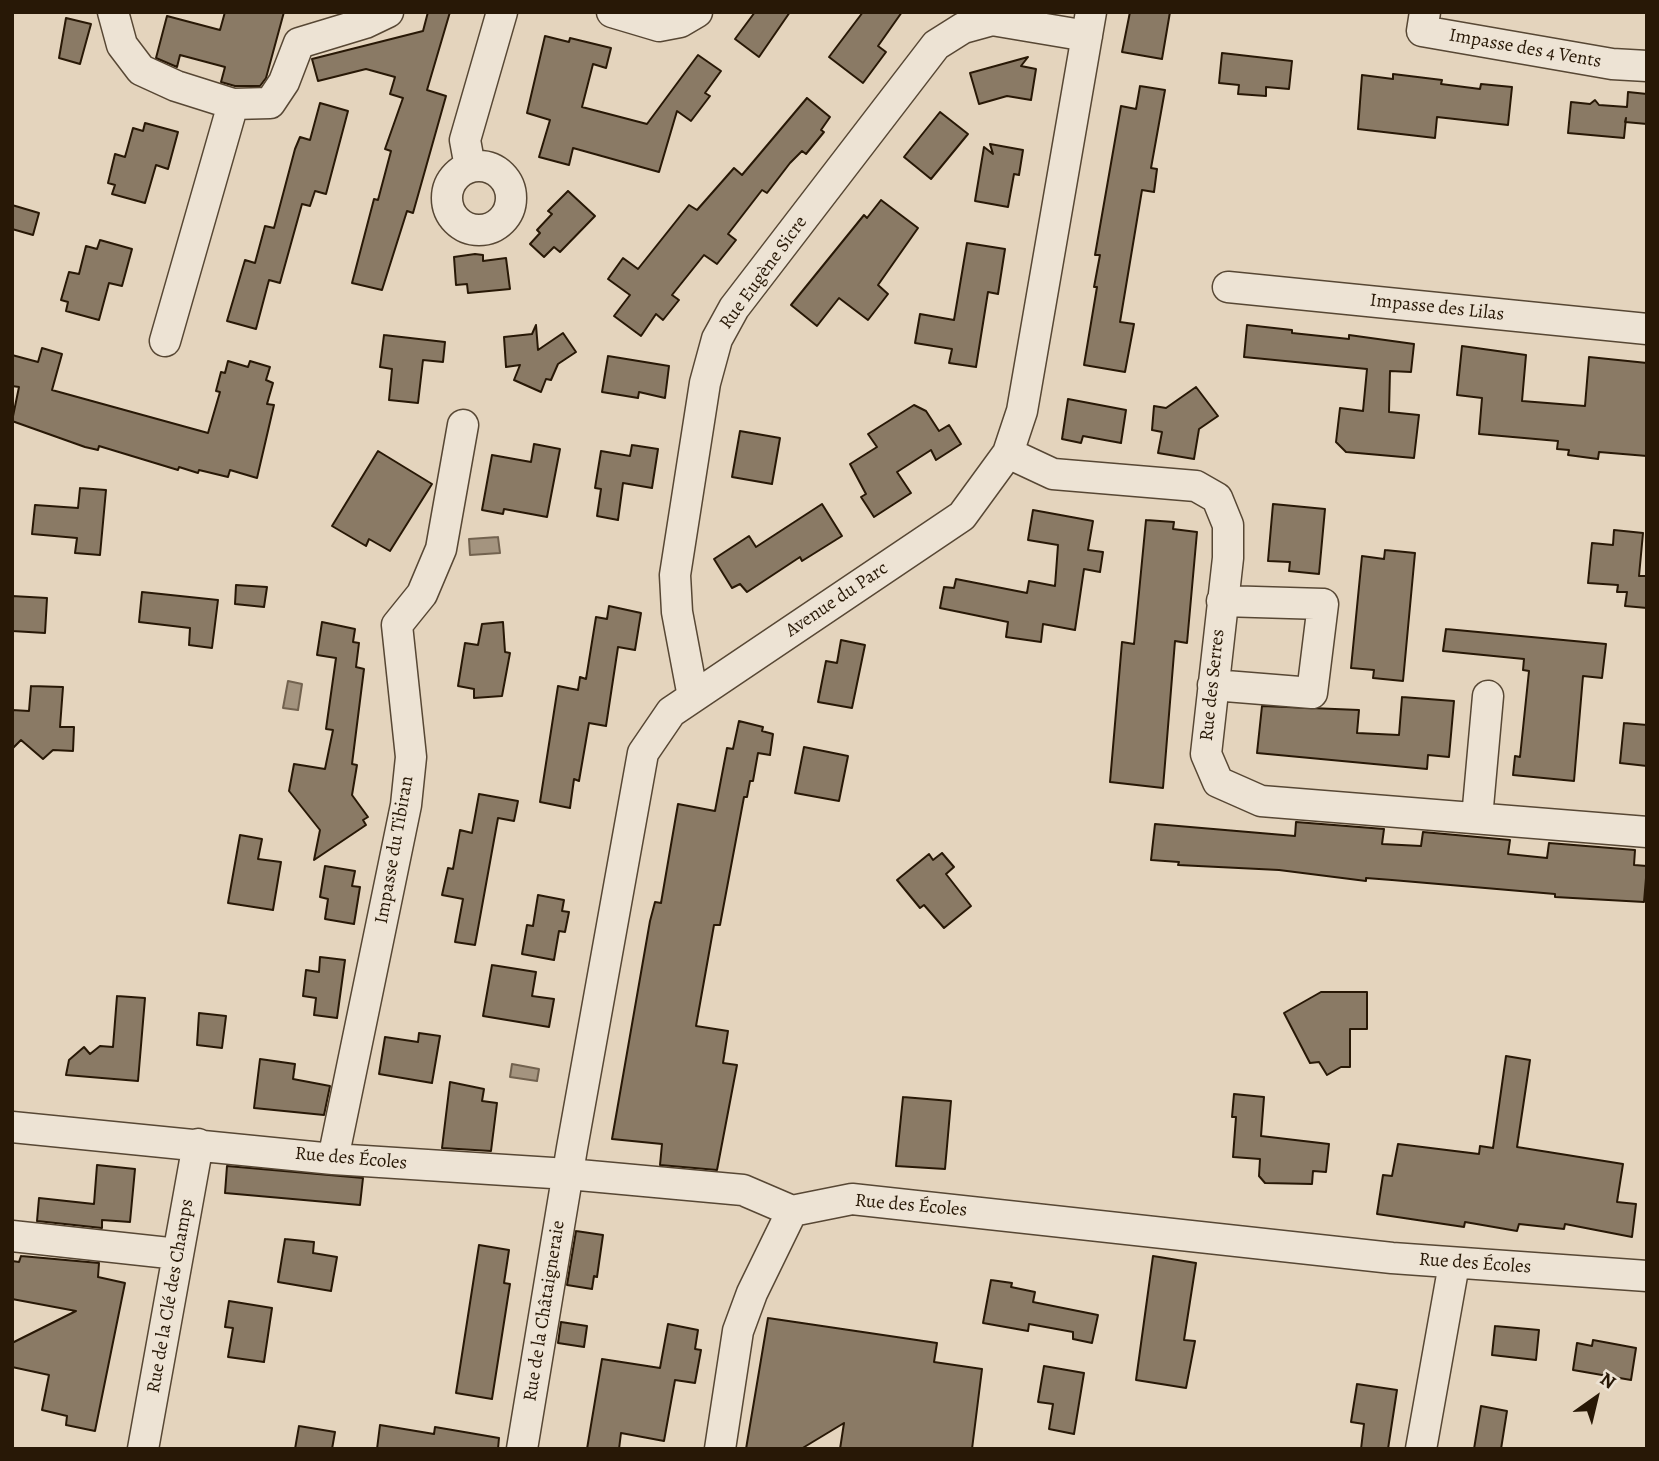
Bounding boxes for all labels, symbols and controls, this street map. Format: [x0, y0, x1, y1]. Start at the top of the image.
street label: Impasse des 4 Vents [1447, 24, 1603, 74]
street label: Rue Eugène Sicre [715, 212, 813, 334]
street label: Impasse des Lilas [1369, 290, 1505, 326]
street label: Avenue du Parc [781, 557, 893, 643]
street label: Rue des Serres [1196, 628, 1230, 742]
street label: Impasse du Tibiran [371, 774, 419, 926]
street label: Rue des Écoles [294, 1143, 408, 1175]
street label: Rue des Écoles [854, 1190, 968, 1222]
street label: Rue de la Clé des Champs [143, 1197, 199, 1395]
street label: Rue de la Châtaigneraie [519, 1219, 571, 1403]
street label: Rue des Écoles [1418, 1249, 1532, 1279]
north arrow [1561, 1363, 1631, 1433]
text: N [1595, 1366, 1621, 1395]

